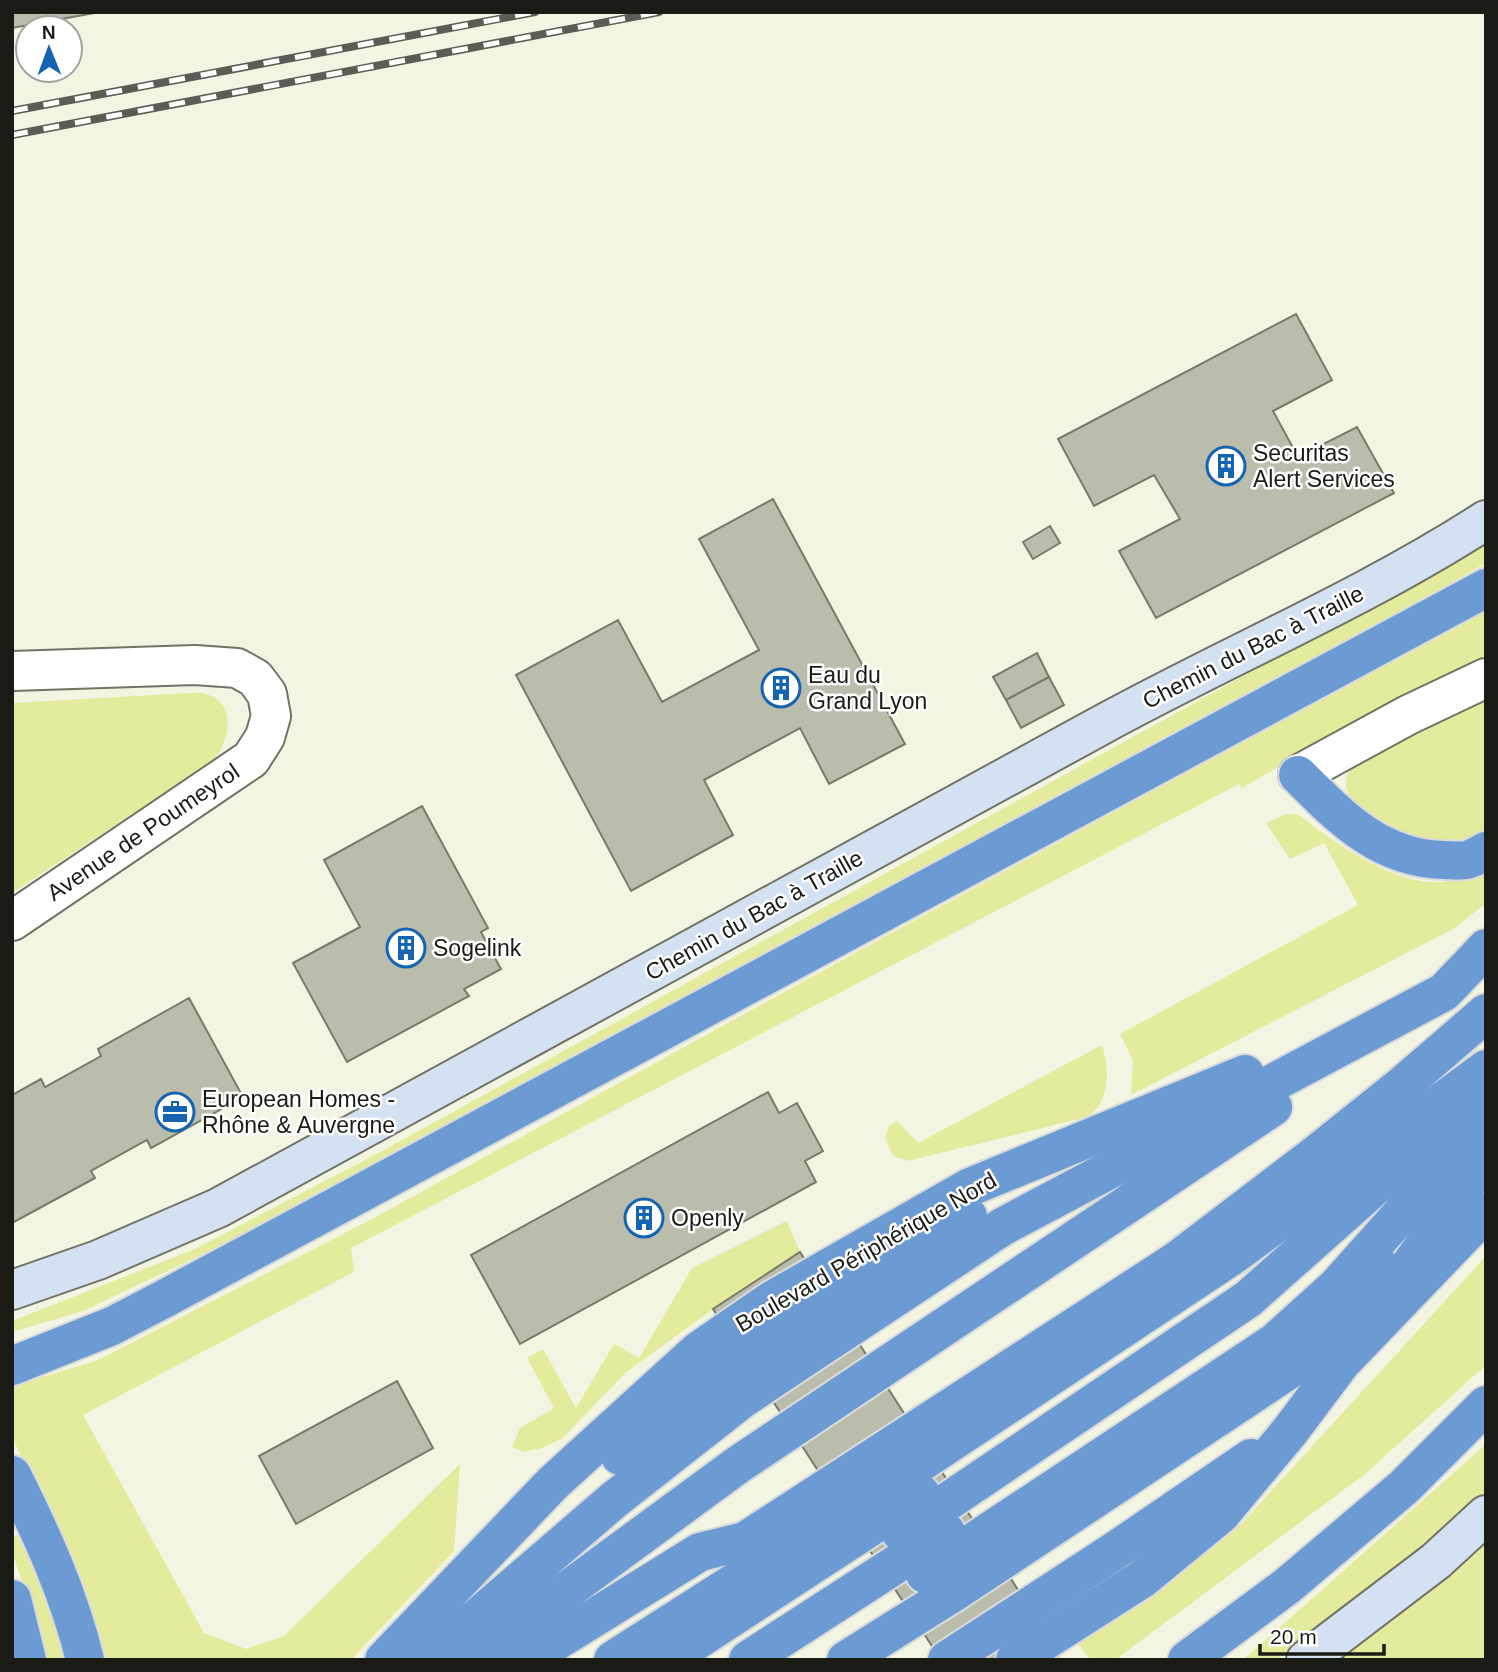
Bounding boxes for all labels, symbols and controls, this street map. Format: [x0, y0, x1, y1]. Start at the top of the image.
north arrow [14, 14, 84, 84]
text: N [42, 22, 56, 43]
place label: Securitas Alert Services [1253, 440, 1395, 492]
building icon: Securitas Alert Services [1205, 445, 1247, 487]
street label: Chemin du Bac à Traille [1138, 580, 1368, 714]
place label: Eau du Grand Lyon [808, 662, 927, 714]
building icon: Eau du Grand Lyon [760, 667, 802, 709]
street label: Avenue de Poumeyrol [42, 758, 244, 906]
street label: Chemin du Bac à Traille [641, 844, 867, 986]
building icon: Sogelink [385, 927, 427, 969]
place label: Sogelink [433, 935, 522, 961]
place label: European Homes - Rhône & Auvergne [202, 1086, 395, 1138]
office icon: European Homes - Rhône & Auvergne [154, 1091, 196, 1133]
street label: Boulevard Périphérique Nord [731, 1167, 1001, 1337]
building icon: Openly [623, 1197, 665, 1239]
place label: Openly [671, 1205, 744, 1231]
scale bar [1260, 1612, 1384, 1656]
text: 20 m [1270, 1625, 1317, 1648]

